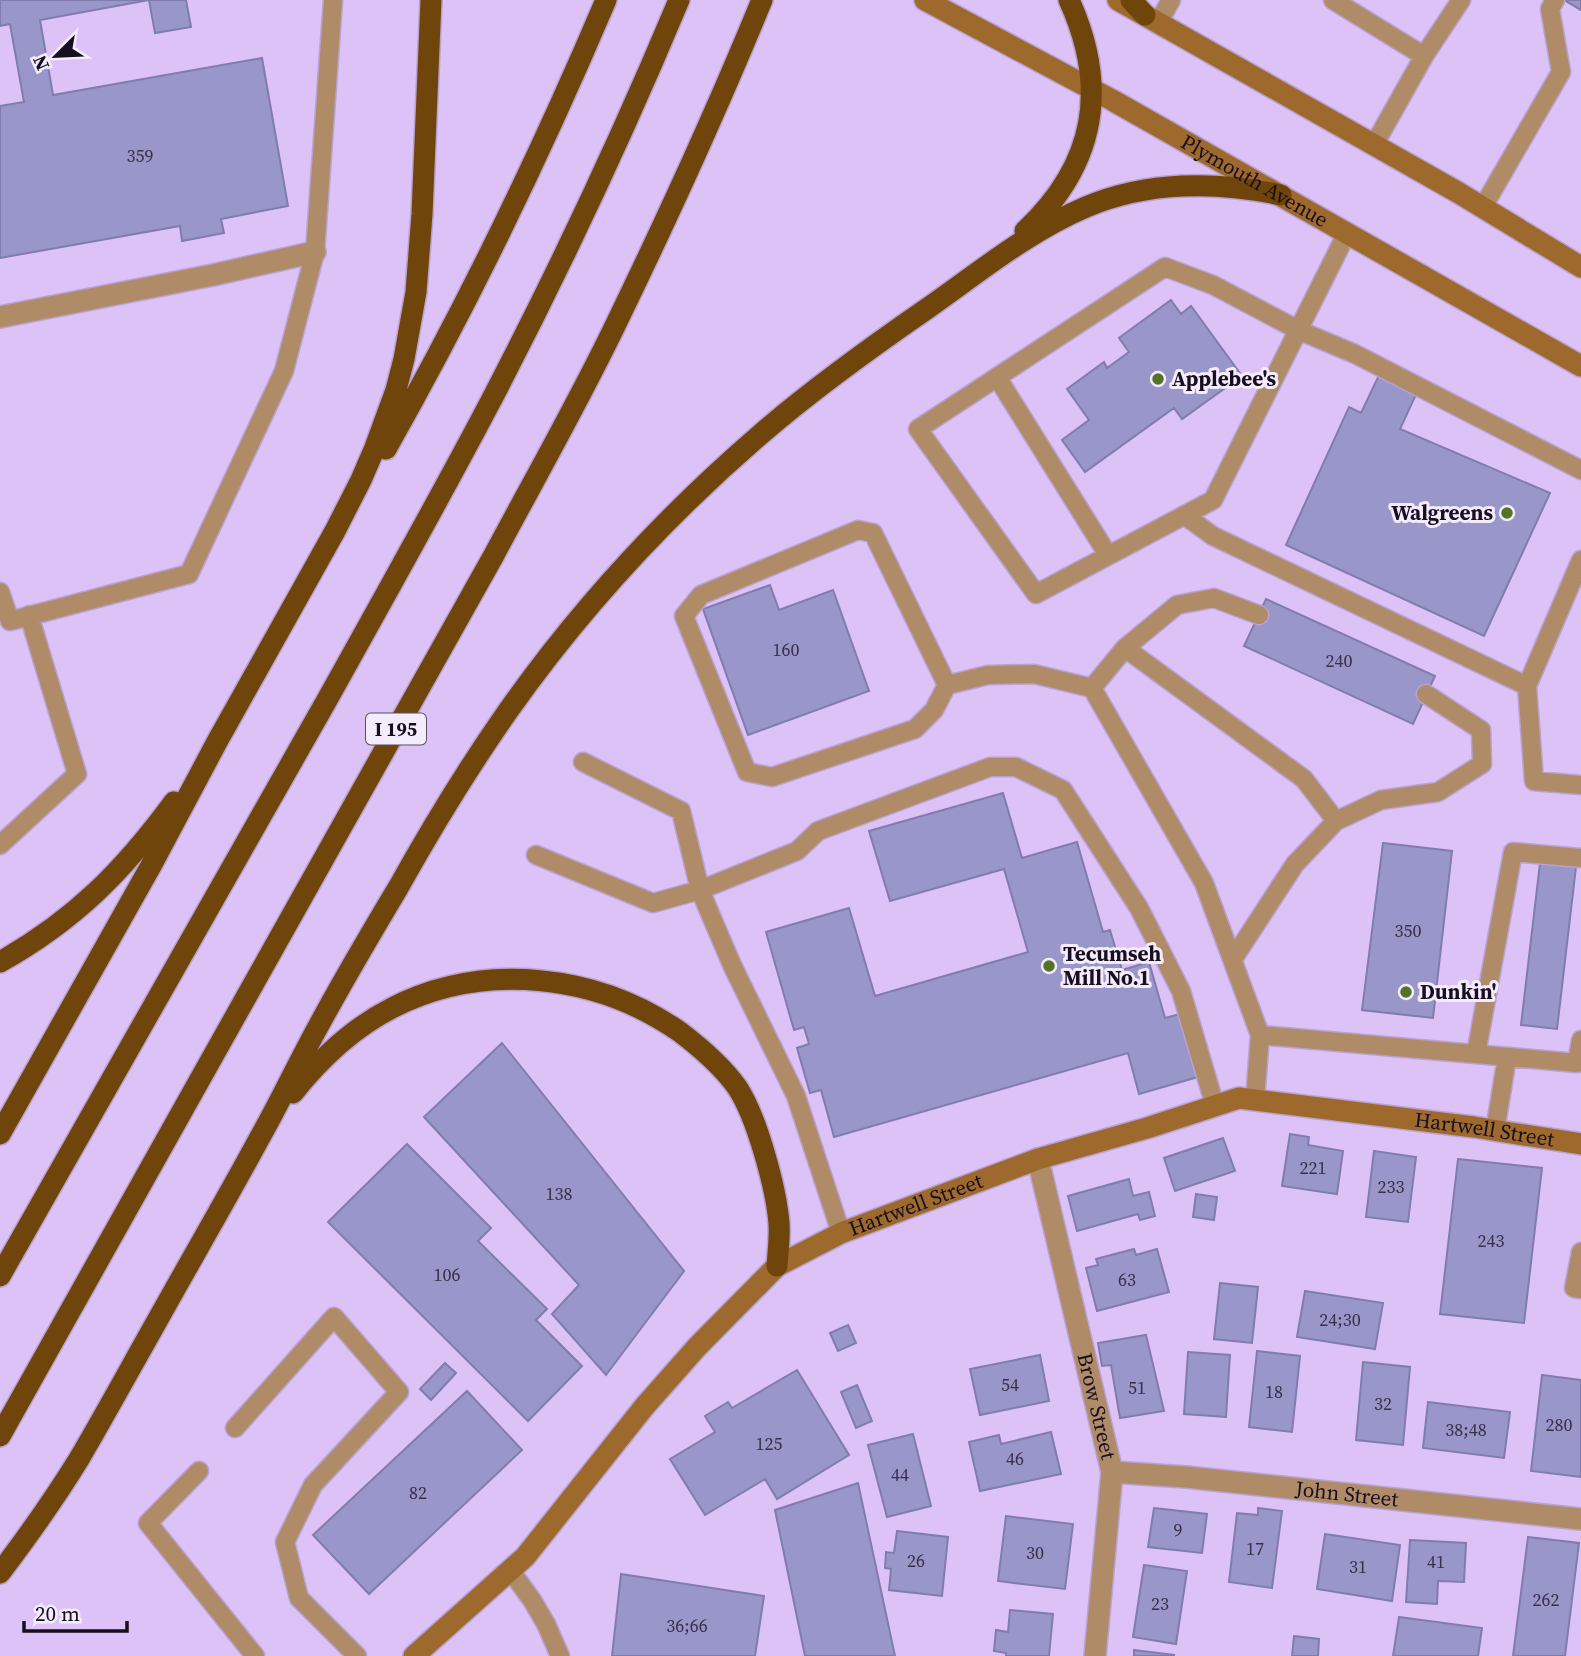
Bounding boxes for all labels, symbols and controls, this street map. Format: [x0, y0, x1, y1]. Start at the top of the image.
north arrow [21, 21, 91, 91]
text: N [26, 51, 55, 75]
street label: Plymouth Avenue [1176, 127, 1334, 234]
house number: 359 [127, 143, 154, 168]
place label: Applebee's [1172, 364, 1277, 393]
marker: Applebee's [1150, 371, 1166, 387]
place label: Walgreens [1391, 498, 1493, 527]
marker: Walgreens [1499, 505, 1515, 521]
house number: 160 [773, 637, 800, 662]
house number: 240 [1326, 648, 1353, 673]
road number: I 195 [366, 714, 426, 744]
house number: 350 [1395, 918, 1422, 943]
place label: Tecumseh Mill No.1 [1063, 939, 1161, 992]
marker: Tecumseh Mill No.1 [1041, 958, 1057, 974]
place label: Dunkin' [1420, 977, 1496, 1006]
marker: Dunkin' [1398, 984, 1414, 1000]
street label: Hartwell Street [1413, 1105, 1557, 1154]
house number: 221 [1300, 1155, 1327, 1180]
street label: Hartwell Street [845, 1166, 987, 1243]
house number: 233 [1378, 1174, 1405, 1199]
house number: 138 [546, 1181, 573, 1206]
house number: 243 [1478, 1228, 1505, 1253]
house number: 106 [434, 1262, 461, 1287]
house number: 63 [1118, 1267, 1136, 1292]
house number: 24;30 [1319, 1307, 1361, 1332]
street label: Brow Street [1070, 1350, 1124, 1462]
house number: 54 [1001, 1372, 1019, 1397]
house number: 51 [1128, 1375, 1146, 1400]
house number: 18 [1265, 1379, 1283, 1404]
house number: 32 [1374, 1391, 1392, 1416]
house number: 280 [1546, 1412, 1573, 1437]
house number: 38;48 [1445, 1417, 1487, 1442]
house number: 125 [756, 1431, 783, 1456]
house number: 46 [1006, 1446, 1024, 1471]
house number: 44 [891, 1462, 909, 1487]
street label: John Street [1293, 1474, 1400, 1514]
house number: 82 [409, 1480, 427, 1505]
house number: 9 [1174, 1517, 1183, 1542]
house number: 17 [1246, 1536, 1264, 1561]
house number: 30 [1026, 1540, 1044, 1565]
house number: 26 [907, 1548, 925, 1573]
house number: 41 [1427, 1549, 1445, 1574]
house number: 31 [1349, 1554, 1367, 1579]
house number: 262 [1533, 1587, 1560, 1612]
scale bar [24, 1590, 128, 1634]
house number: 23 [1151, 1591, 1169, 1616]
text: 20 m [35, 1599, 80, 1628]
house number: 36;66 [666, 1613, 708, 1638]

